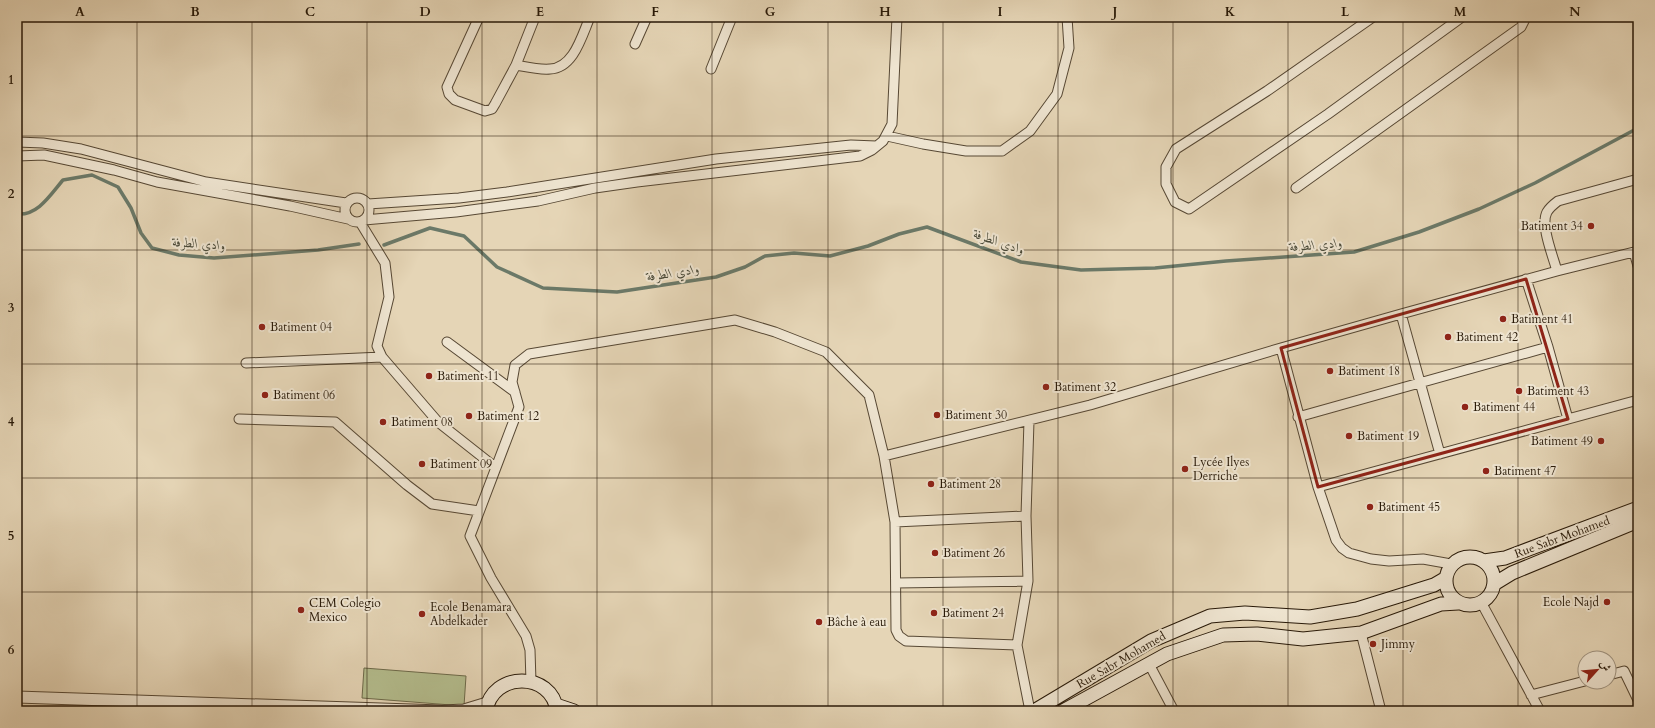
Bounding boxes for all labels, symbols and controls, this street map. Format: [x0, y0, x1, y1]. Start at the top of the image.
text: A [75, 3, 85, 21]
text: B [190, 3, 200, 21]
text: C [305, 3, 315, 21]
text: D [419, 3, 431, 21]
text: E [536, 3, 544, 21]
text: F [651, 3, 659, 21]
text: G [765, 3, 776, 21]
text: H [879, 3, 891, 21]
text: I [997, 3, 1003, 21]
text: J [1111, 3, 1118, 21]
text: K [1225, 3, 1236, 21]
text: L [1341, 3, 1350, 21]
text: M [1454, 3, 1467, 21]
text: N [1569, 3, 1581, 21]
text: 1 [8, 71, 14, 89]
text: 2 [8, 185, 15, 203]
place label: Batiment 34 [1521, 218, 1583, 234]
marker: Batiment 34 [1586, 221, 1596, 231]
water label: وادي الطرفة [970, 225, 1027, 260]
water label: وادي الطرفة [171, 233, 226, 256]
water label: وادي الطرفة [1288, 234, 1343, 257]
water label: وادي الطرفة [644, 260, 701, 287]
text: 3 [8, 299, 15, 317]
place label: Batiment 41 [1511, 311, 1573, 327]
marker: Batiment 41 [1498, 314, 1508, 324]
place label: Batiment 04 [270, 319, 332, 335]
marker: Batiment 04 [257, 322, 267, 332]
place label: Batiment 42 [1456, 329, 1518, 345]
marker: Batiment 42 [1443, 332, 1453, 342]
place label: Batiment 18 [1338, 363, 1400, 379]
marker: Batiment 18 [1325, 366, 1335, 376]
place label: Batiment 11 [437, 368, 499, 384]
marker: Batiment 11 [424, 371, 434, 381]
place label: Batiment 32 [1054, 379, 1116, 395]
marker: Batiment 32 [1041, 382, 1051, 392]
place label: Batiment 43 [1527, 383, 1589, 399]
marker: Batiment 43 [1514, 386, 1524, 396]
place label: Batiment 06 [273, 387, 335, 403]
marker: Batiment 06 [260, 390, 270, 400]
place label: Batiment 44 [1473, 399, 1535, 415]
marker: Batiment 44 [1460, 402, 1470, 412]
place label: Batiment 30 [945, 407, 1007, 423]
place label: Batiment 12 [477, 408, 539, 424]
marker: Batiment 30 [932, 410, 942, 420]
marker: Batiment 12 [464, 411, 474, 421]
text: 4 [8, 413, 15, 431]
place label: Batiment 08 [391, 414, 453, 430]
marker: Batiment 08 [378, 417, 388, 427]
place label: Batiment 19 [1357, 428, 1419, 444]
marker: Batiment 19 [1344, 431, 1354, 441]
place label: Batiment 49 [1531, 433, 1593, 449]
marker: Batiment 49 [1596, 436, 1606, 446]
place label: Lycée Ilyes Derriche [1193, 454, 1249, 484]
place label: Batiment 09 [430, 456, 492, 472]
marker: Batiment 09 [417, 459, 427, 469]
place label: Batiment 47 [1494, 463, 1556, 479]
marker: Lycée Ilyes Derriche [1180, 464, 1190, 474]
marker: Batiment 47 [1481, 466, 1491, 476]
place label: Batiment 28 [939, 476, 1001, 492]
marker: Batiment 28 [926, 479, 936, 489]
place label: Batiment 45 [1378, 499, 1440, 515]
marker: Batiment 45 [1365, 502, 1375, 512]
street label: Rue Sabr Mohamed [1512, 512, 1612, 562]
text: 5 [8, 527, 14, 545]
place label: Batiment 26 [943, 545, 1005, 561]
marker: Batiment 26 [930, 548, 940, 558]
place label: Ecole Najd [1543, 594, 1600, 610]
place label: CEM Colegio Mexico [309, 595, 381, 625]
marker: Ecole Najd [1602, 597, 1612, 607]
place label: Ecole Benamara Abdelkader [430, 599, 512, 629]
marker: CEM Colegio Mexico [296, 605, 306, 615]
place label: Batiment 24 [942, 605, 1004, 621]
marker: Batiment 24 [929, 608, 939, 618]
marker: Ecole Benamara Abdelkader [417, 609, 427, 619]
place label: Bâche à eau [827, 614, 887, 630]
marker: Bâche à eau [814, 617, 824, 627]
street label: Rue Sabr Mohamed [1074, 628, 1169, 692]
place label: Jimmy [1379, 636, 1416, 652]
marker: Jimmy [1368, 639, 1378, 649]
text: 6 [8, 641, 15, 659]
north arrow [1577, 650, 1617, 690]
text: ش [1596, 657, 1615, 674]

